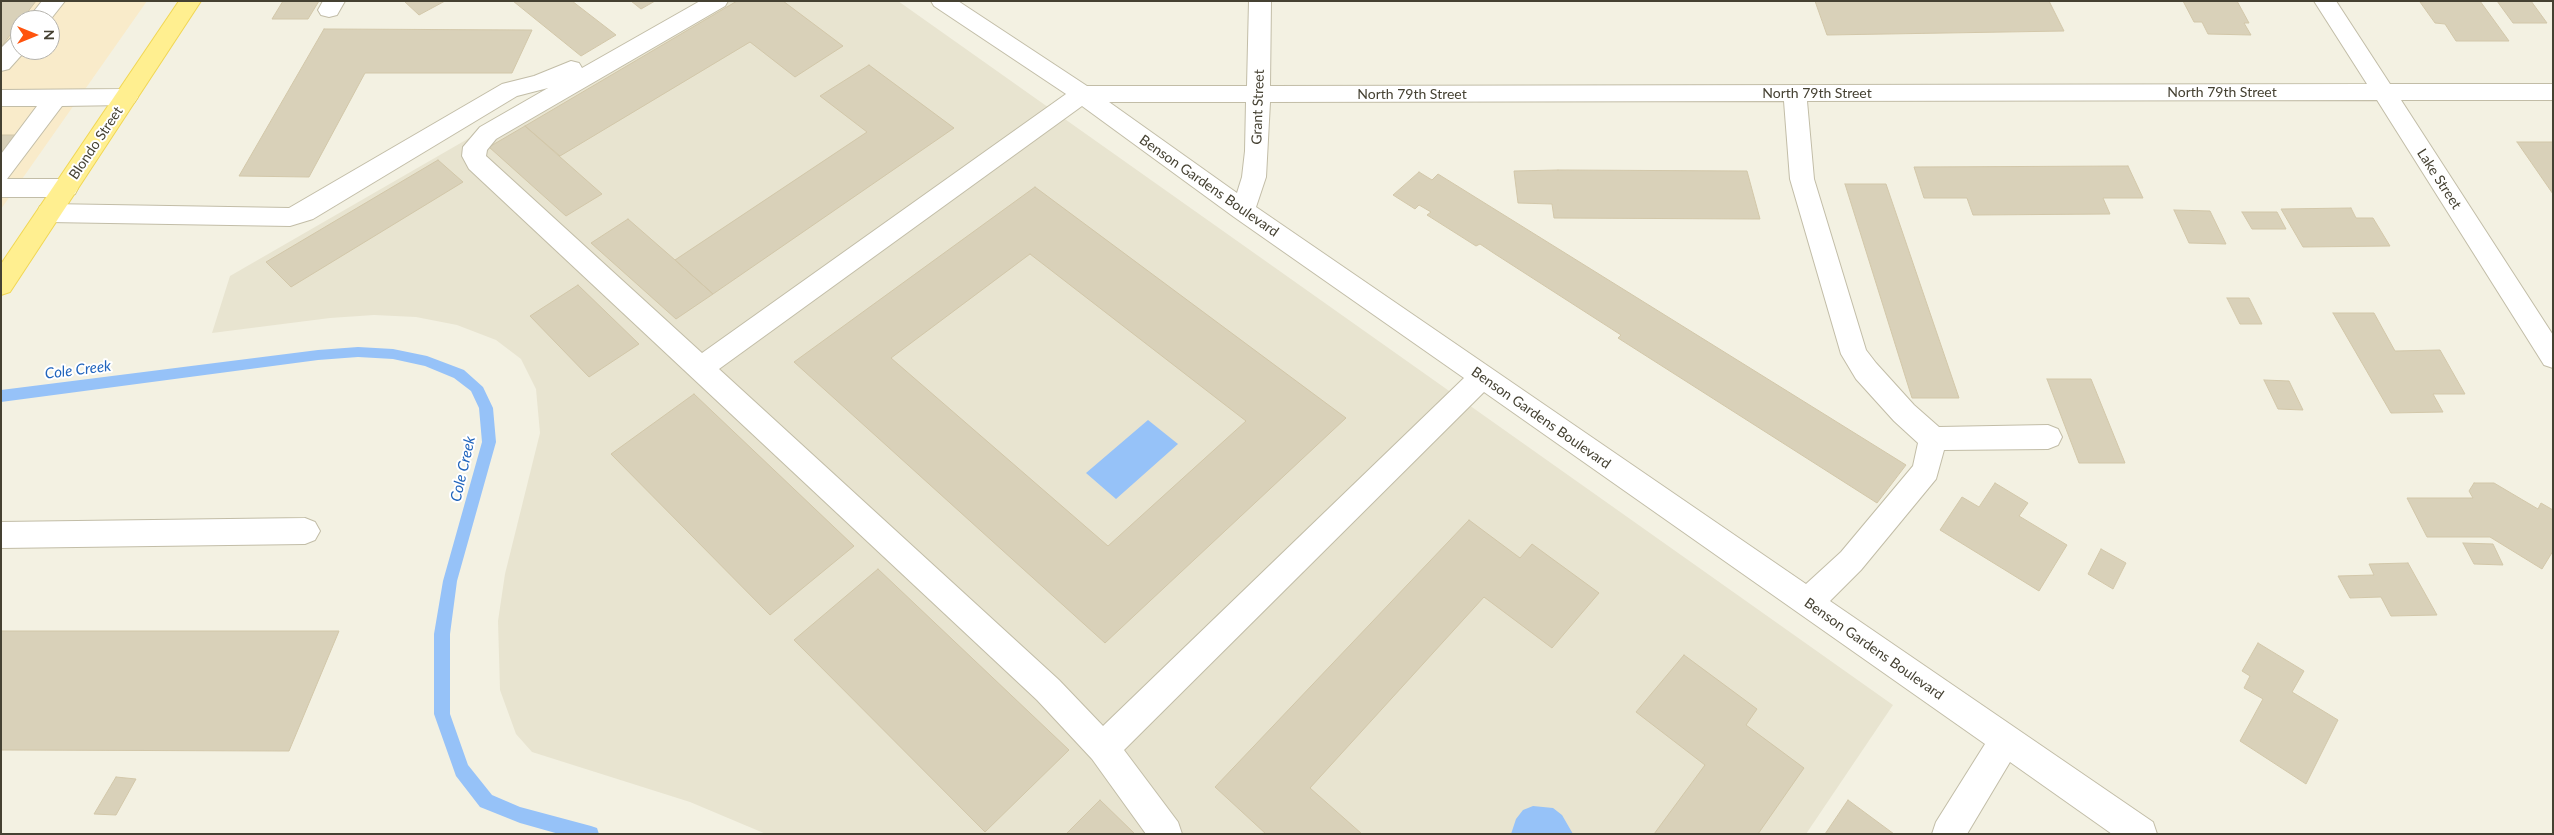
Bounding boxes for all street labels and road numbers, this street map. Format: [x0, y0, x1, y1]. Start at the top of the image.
street label: Grant Street [1248, 69, 1268, 145]
street label: North 79th Street [2167, 84, 2277, 100]
street label: North 79th Street [1762, 85, 1872, 101]
street label: North 79th Street [1357, 86, 1467, 102]
street label: Blondo Street [65, 103, 127, 183]
street label: Benson Gardens Boulevard [1136, 131, 1282, 241]
street label: Lake Street [2413, 146, 2465, 212]
street label: Benson Gardens Boulevard [1468, 363, 1614, 473]
street label: Benson Gardens Boulevard [1801, 594, 1947, 704]

